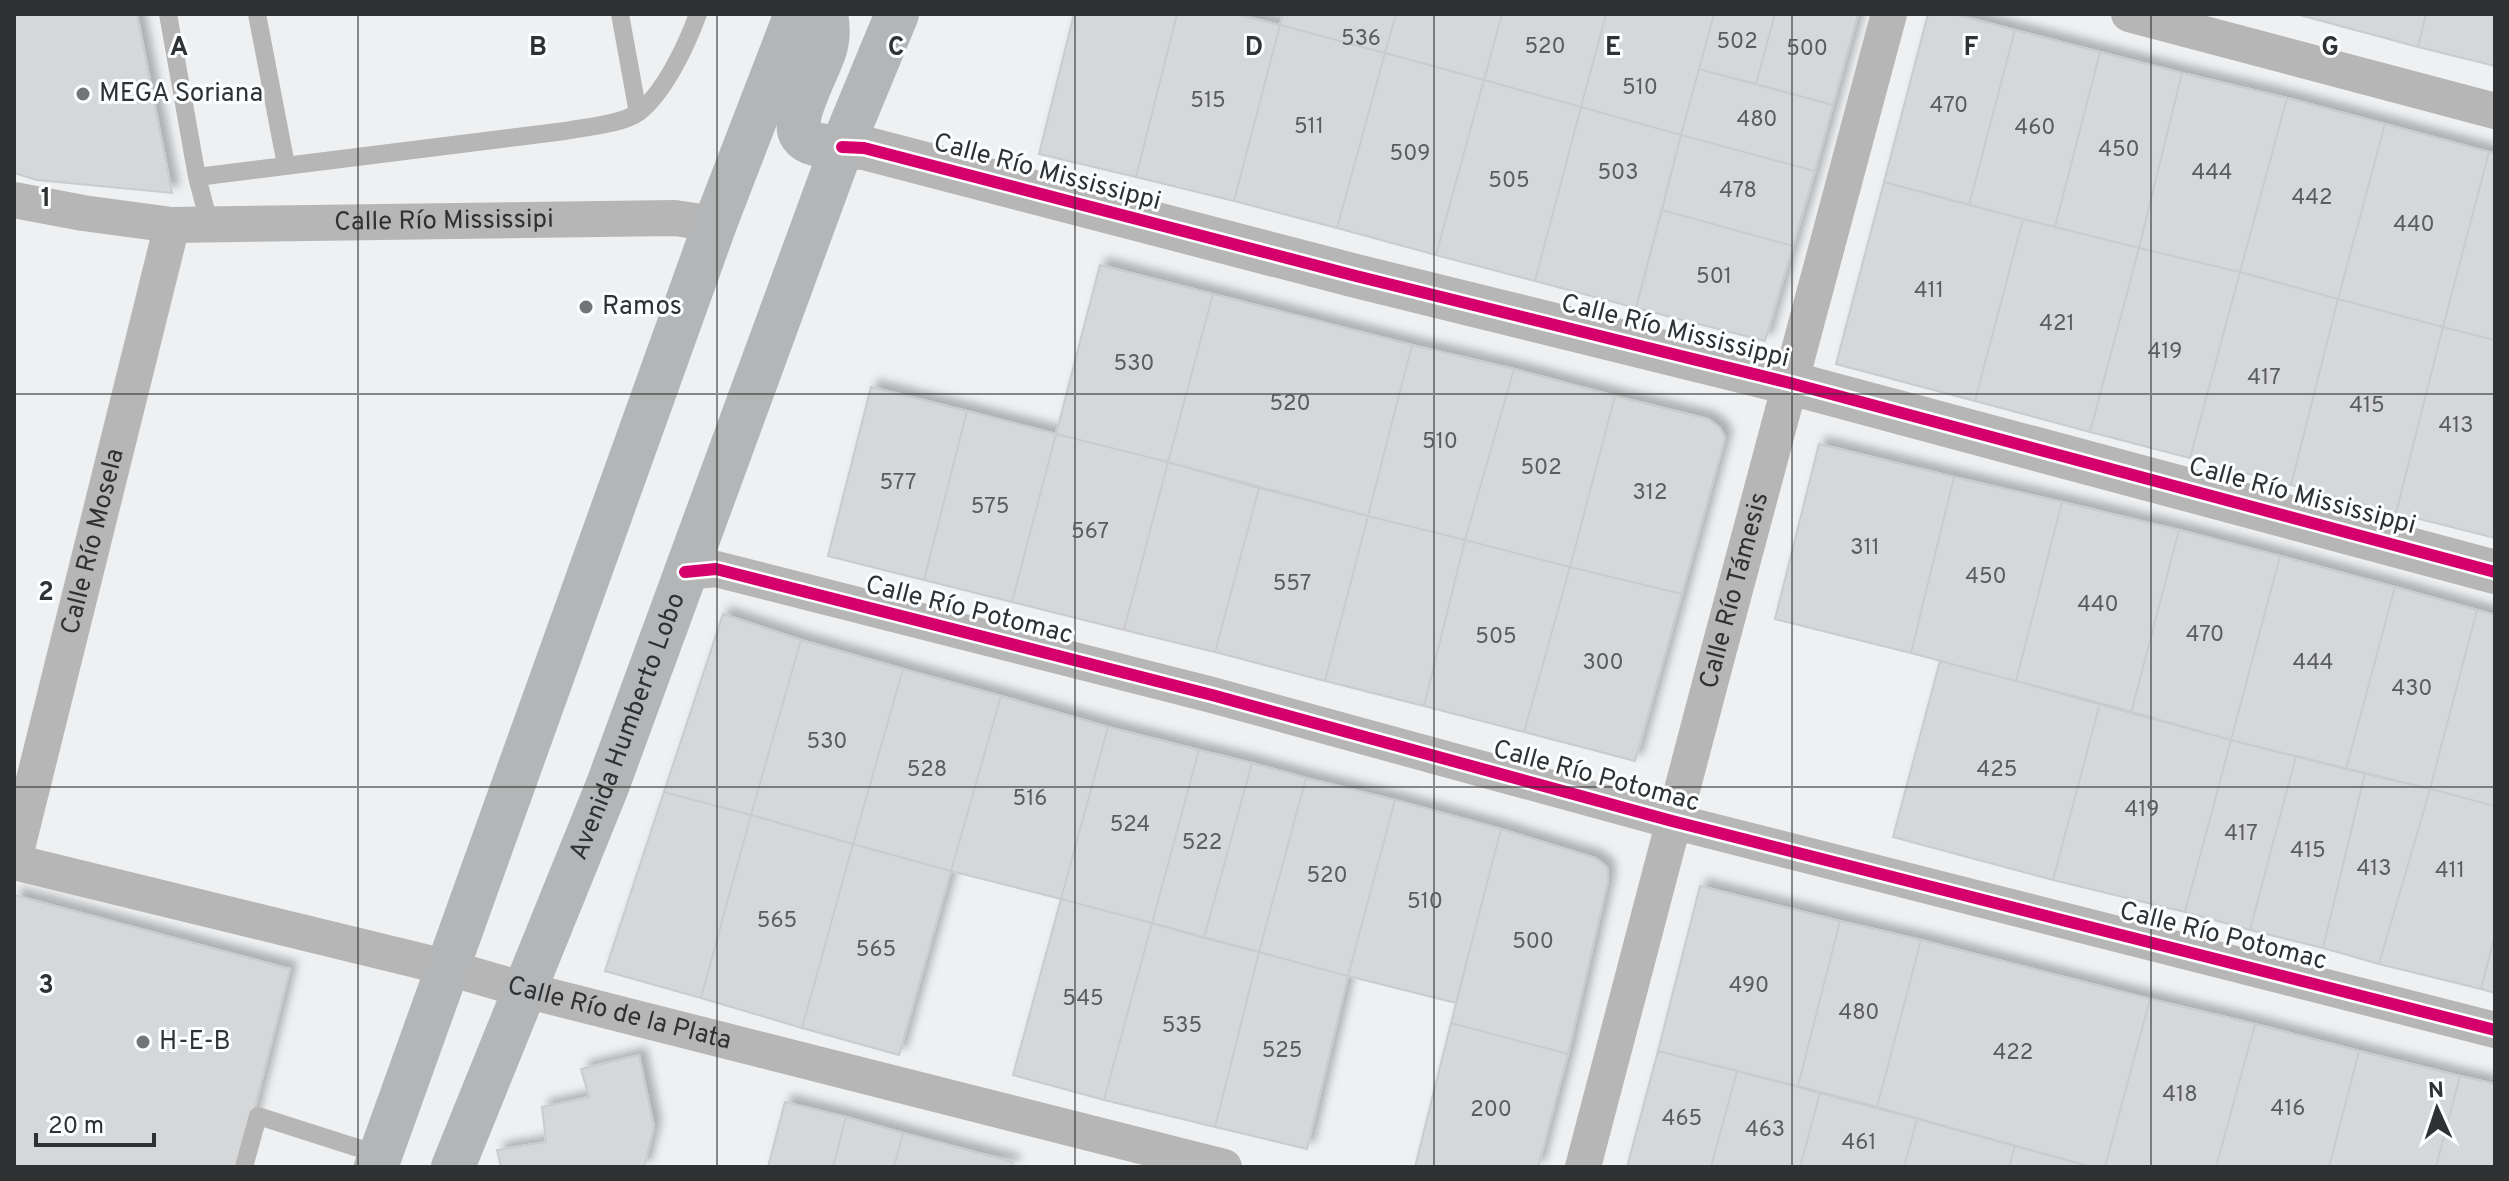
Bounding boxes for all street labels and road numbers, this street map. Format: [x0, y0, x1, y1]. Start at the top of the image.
street label: Calle Río Mississippi [930, 127, 1164, 219]
street label: Calle Río Mississipi [334, 203, 554, 239]
street label: Calle Río Mississippi [1557, 288, 1793, 376]
street label: Calle Río Mosela [54, 445, 132, 638]
street label: Calle Río Mississippi [2185, 451, 2419, 543]
street label: Calle Río Támesis [1693, 489, 1777, 693]
street label: Calle Río Potomac [862, 569, 1076, 653]
street label: Avenida Humberto Lobo [563, 588, 693, 865]
street label: Calle Río Potomac [1489, 734, 1703, 820]
street label: Calle Río Potomac [2116, 895, 2330, 979]
street label: Calle Río de la Plata [503, 969, 735, 1058]

